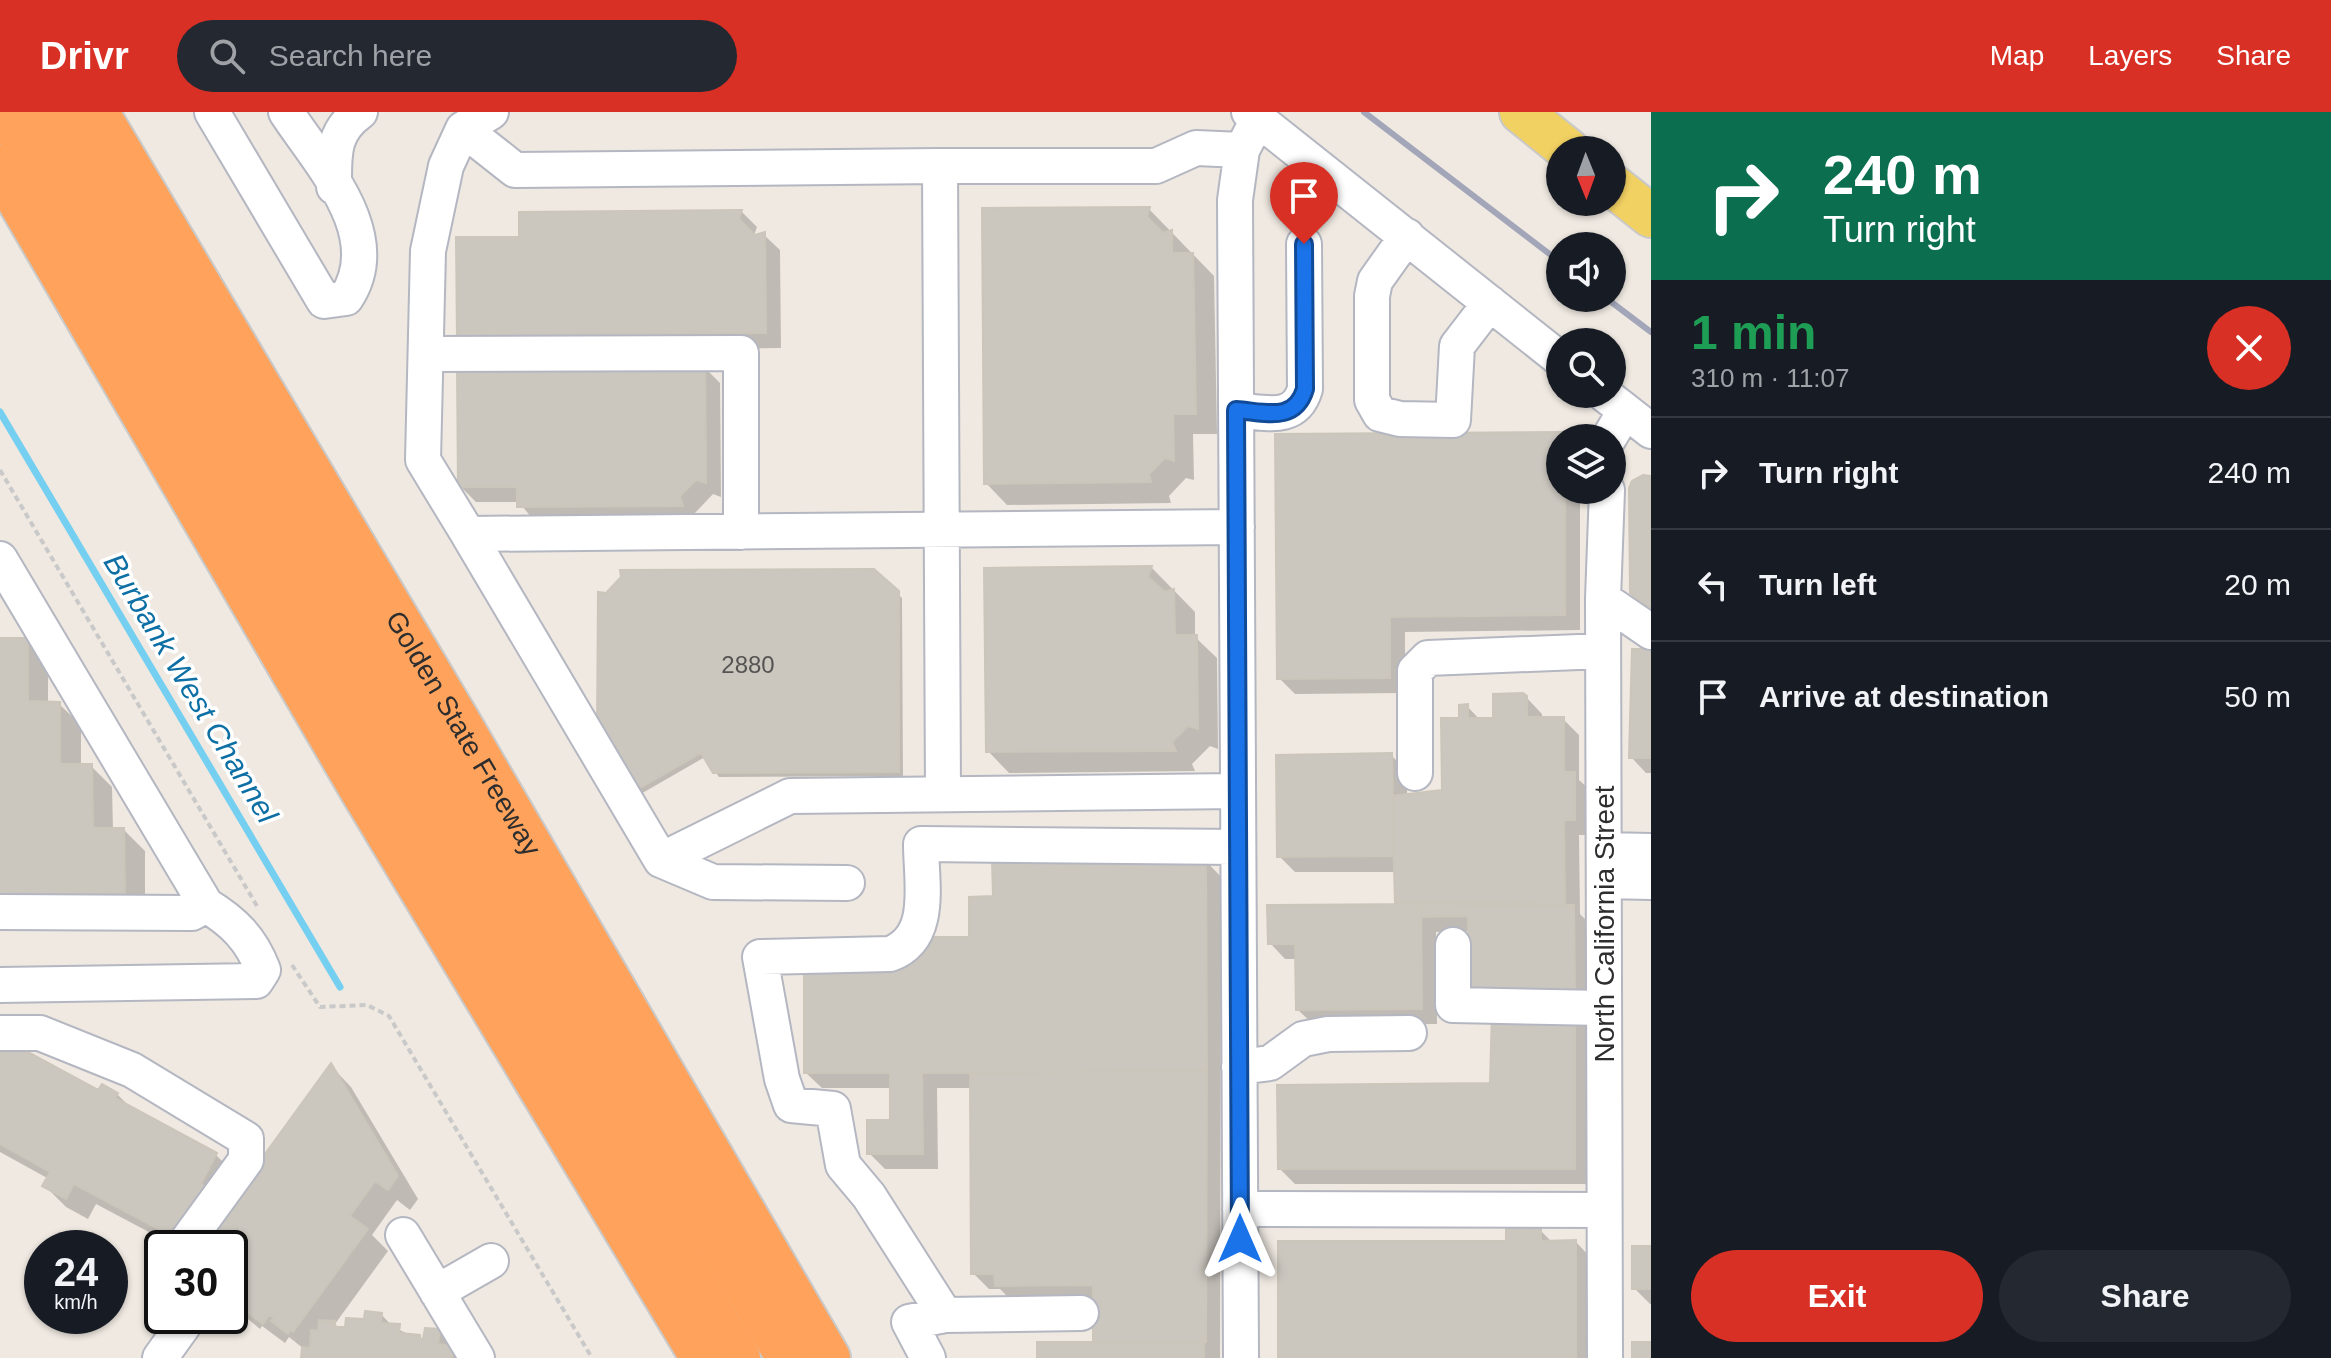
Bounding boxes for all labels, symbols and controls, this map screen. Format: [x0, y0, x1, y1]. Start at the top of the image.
search box [177, 20, 737, 92]
icon: search [205, 34, 249, 78]
text: Drivr [40, 35, 129, 77]
text: Search here [269, 39, 432, 72]
text: Map [1990, 40, 2044, 71]
text: Layers [2088, 40, 2172, 71]
text: Share [2216, 40, 2291, 71]
north arrow [1546, 136, 1626, 216]
map controls [1546, 136, 1626, 504]
text: 240 m [1823, 143, 1982, 206]
icon: right [1691, 144, 1795, 248]
pin [1270, 162, 1338, 244]
icon: arrive [1282, 174, 1326, 218]
text: Turn right [1823, 209, 1976, 250]
button: sound [1546, 232, 1626, 312]
text: 1 min [1691, 306, 1816, 359]
button: close [2207, 306, 2291, 390]
button: search [1546, 328, 1626, 408]
text: 310 m · 11:07 [1691, 363, 1850, 393]
button: layers [1546, 424, 1626, 504]
icon: right [1691, 451, 1735, 495]
text: Turn right [1759, 456, 1898, 489]
text: 240 m [2208, 456, 2291, 489]
water label: Burbank West Channel [98, 548, 285, 830]
icon: left [1691, 563, 1735, 607]
text: Turn left [1759, 568, 1877, 601]
text: 20 m [2224, 568, 2291, 601]
street label: Golden State Freeway [380, 605, 548, 861]
house number: 2880 [721, 651, 775, 678]
icon: arrive [1691, 675, 1735, 719]
text: Arrive at destination [1759, 680, 2049, 713]
text: 50 m [2224, 680, 2291, 713]
street label: North California Street [1589, 785, 1620, 1063]
position arrow [1198, 1197, 1282, 1281]
speed limit sign: 30 [144, 1230, 248, 1334]
text: 24 [54, 1250, 98, 1294]
button: Exit [1691, 1250, 1983, 1342]
button: Share [1999, 1250, 2291, 1342]
text: km/h [54, 1291, 98, 1313]

